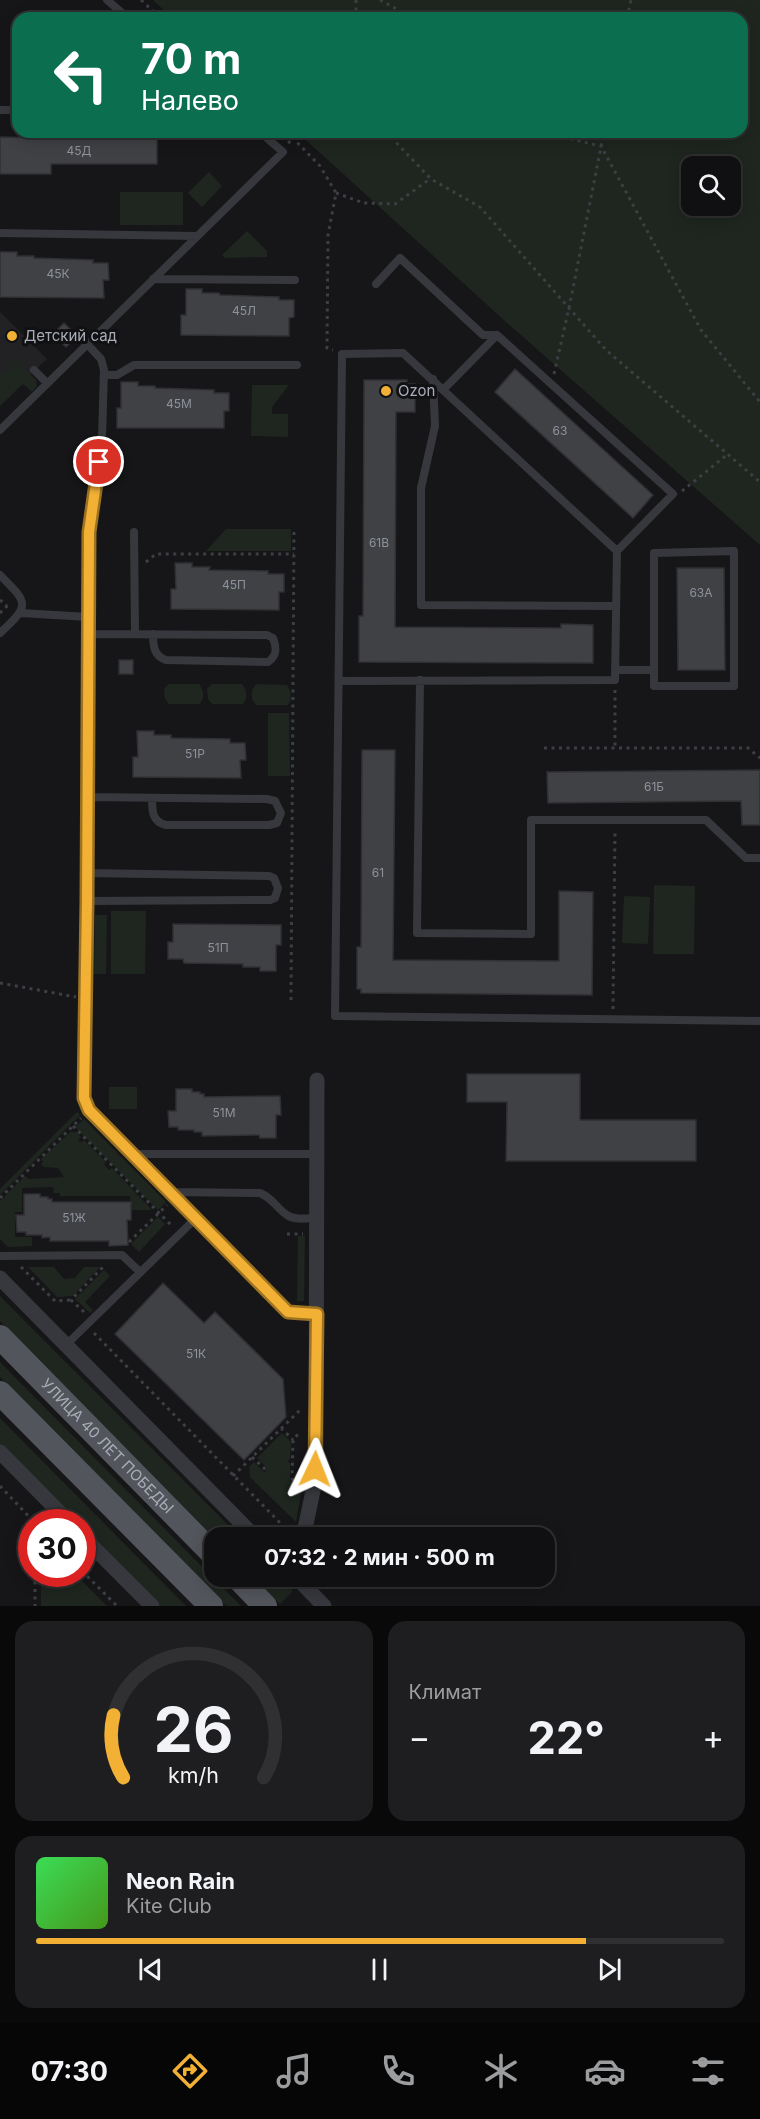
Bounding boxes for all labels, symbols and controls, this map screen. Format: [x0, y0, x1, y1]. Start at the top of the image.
text: 70 m [141, 33, 241, 84]
icon: left [42, 36, 120, 114]
text: Налево [141, 84, 239, 117]
house number: 45Д [67, 143, 92, 158]
map controls [681, 156, 741, 216]
button: search [681, 156, 741, 216]
house number: 45К [46, 266, 70, 281]
house number: 45Л [232, 303, 256, 318]
place label: Детский сад [24, 326, 117, 345]
marker: Детский сад [5, 329, 19, 343]
place label: Ozon [398, 381, 435, 400]
marker: Ozon [379, 384, 393, 398]
house number: 45М [166, 396, 192, 411]
house number: 63 [553, 423, 567, 438]
pin [73, 436, 124, 487]
icon: arrive [82, 445, 115, 478]
house number: 61В [369, 535, 389, 550]
house number: 45П [222, 577, 246, 592]
house number: 63А [689, 585, 713, 600]
house number: 51Р [185, 746, 205, 761]
house number: 61Б [644, 779, 664, 794]
house number: 61 [372, 865, 384, 880]
house number: 51П [207, 940, 229, 955]
house number: 51М [212, 1105, 236, 1120]
house number: 51Ж [62, 1210, 86, 1225]
house number: 51К [186, 1346, 206, 1361]
street label: УЛИЦА 40 ЛЕТ ПОБЕДЫ [37, 1374, 178, 1517]
position arrow [283, 1437, 347, 1501]
speed limit sign: 30 [18, 1509, 96, 1587]
text: 07:32 · 2 мин · 500 m [264, 1544, 495, 1570]
text: Климат [409, 1680, 481, 1704]
text: 26 [154, 1692, 234, 1767]
text: 22° [528, 1710, 605, 1765]
text: − [409, 1717, 430, 1757]
text: + [702, 1717, 724, 1757]
text: km/h [168, 1762, 219, 1788]
text: Neon Rain [126, 1868, 235, 1894]
text: Kite Club [126, 1894, 212, 1918]
icon: previous [134, 1953, 167, 1986]
icon: pause [363, 1953, 396, 1986]
icon: next [593, 1953, 626, 1986]
icon: directions [169, 2050, 211, 2092]
icon: music [273, 2050, 315, 2092]
icon: phone [377, 2050, 419, 2092]
icon: climate [480, 2050, 522, 2092]
icon: car [584, 2050, 626, 2092]
icon: filters [687, 2050, 729, 2092]
text: 07:30 [31, 2055, 108, 2088]

